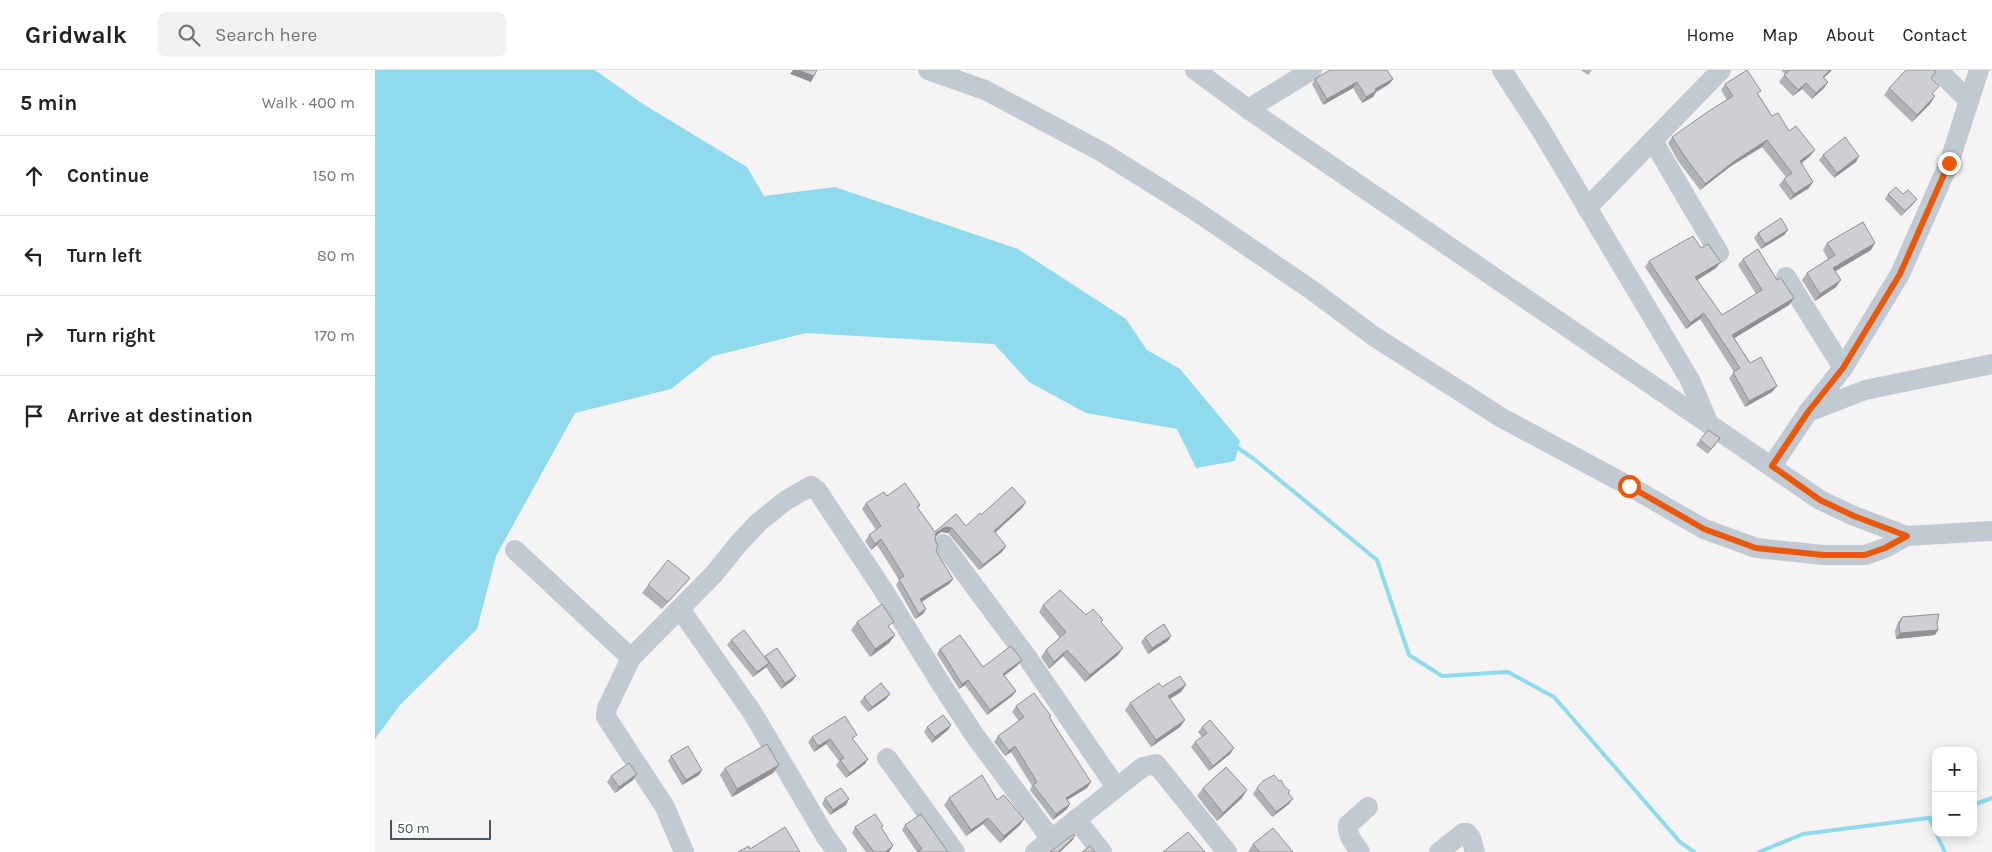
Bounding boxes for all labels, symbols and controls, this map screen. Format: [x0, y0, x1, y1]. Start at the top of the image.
search box [157, 12, 507, 57]
text: Gridwalk [25, 21, 127, 49]
icon: search [175, 21, 203, 49]
text: Search here [215, 24, 317, 46]
text: Home [1686, 24, 1734, 46]
text: Map [1762, 24, 1798, 46]
text: About [1826, 24, 1875, 46]
text: Contact [1903, 24, 1967, 46]
text: 5 min [20, 91, 77, 115]
text: Walk · 400 m [262, 93, 355, 112]
route end [1938, 152, 1961, 175]
icon: ahead [20, 162, 48, 190]
text: Continue [67, 165, 149, 187]
text: 150 m [312, 166, 355, 185]
icon: left [20, 242, 48, 270]
text: Turn left [67, 245, 142, 267]
text: 80 m [317, 246, 355, 265]
icon: right [20, 322, 48, 350]
text: Turn right [67, 325, 156, 347]
text: 170 m [314, 326, 355, 345]
icon: arrive [20, 402, 48, 430]
text: Arrive at destination [67, 405, 253, 427]
route start [1618, 475, 1641, 498]
map controls [1932, 747, 1977, 837]
button: + [1932, 747, 1977, 792]
button: − [1932, 792, 1977, 837]
scale bar [390, 817, 491, 840]
text: 50 m [397, 820, 430, 837]

